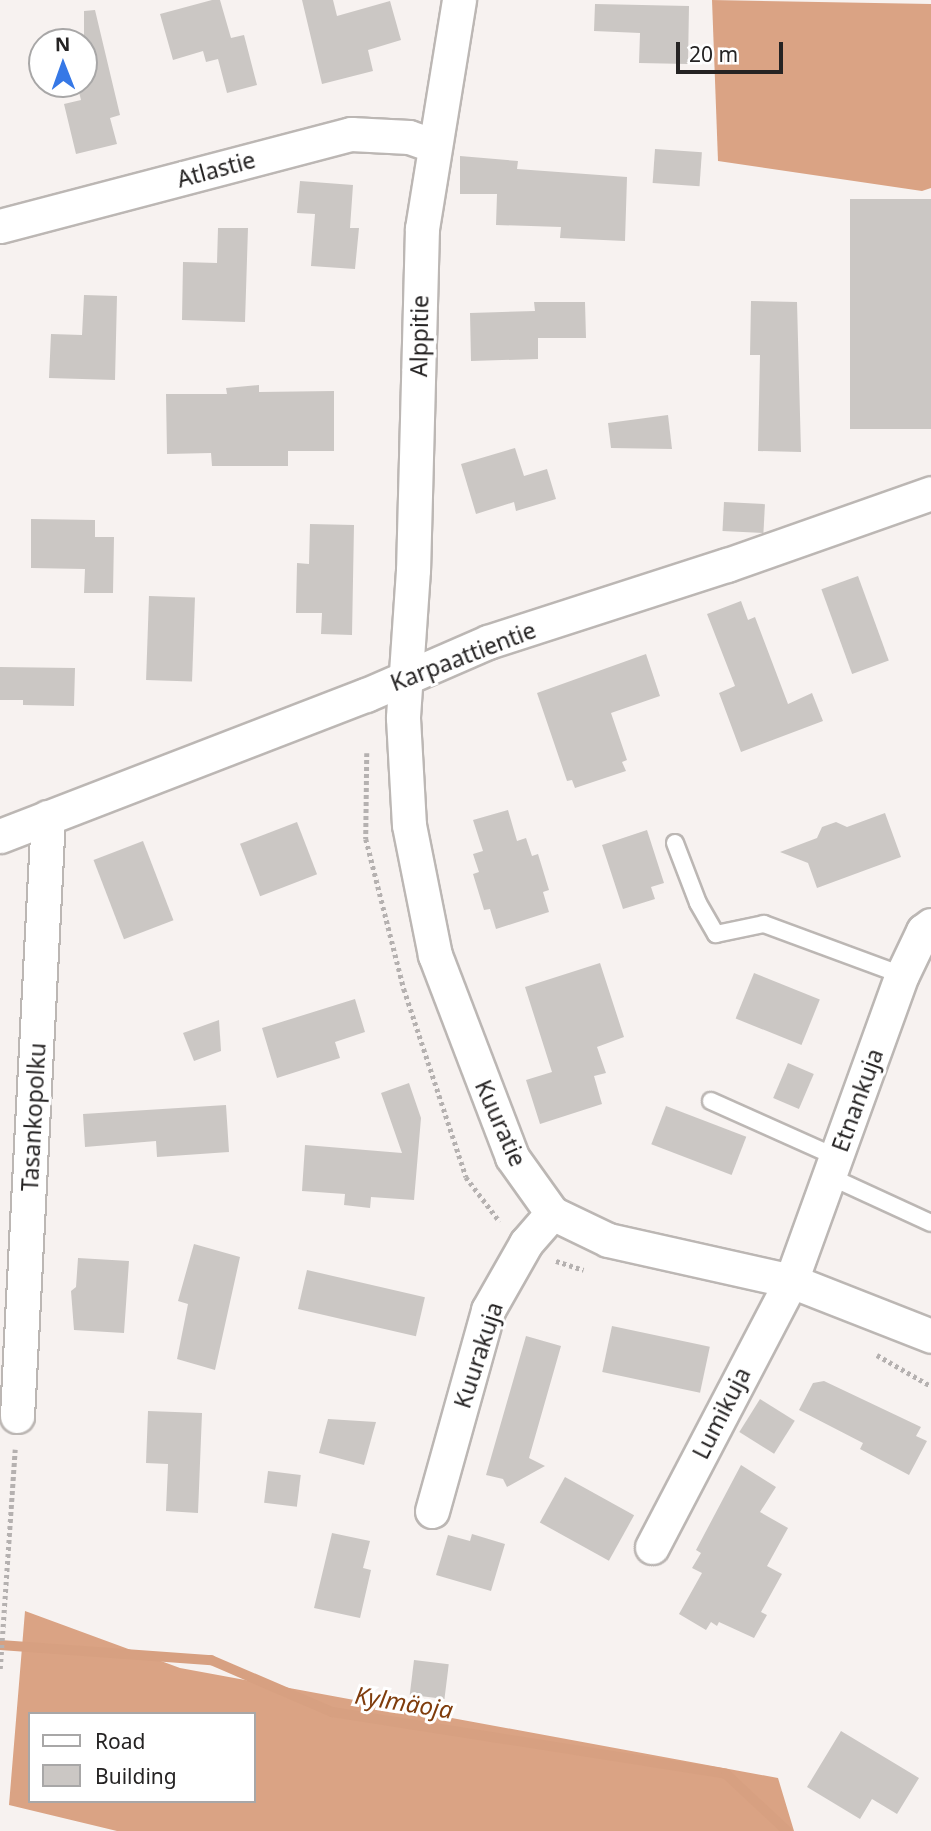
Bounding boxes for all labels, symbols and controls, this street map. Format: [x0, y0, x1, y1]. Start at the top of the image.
north arrow [28, 28, 98, 98]
scale bar [679, 28, 786, 72]
text: N [55, 31, 71, 57]
text: 20 m [689, 40, 738, 68]
street label: Atlastie [174, 145, 258, 193]
street label: Alppitie [404, 295, 434, 377]
street label: Karpaattientie [386, 616, 540, 696]
street label: Tasankopolku [15, 1042, 51, 1192]
street label: Etnankuja [826, 1045, 888, 1155]
street label: Kuuratie [470, 1075, 532, 1171]
street label: Kuurakuja [448, 1298, 508, 1412]
street label: Lumikuja [686, 1363, 756, 1463]
water label: Kylmäoja [353, 1680, 455, 1724]
legend [28, 1712, 256, 1803]
text: Road [95, 1727, 145, 1755]
text: Building [95, 1762, 177, 1790]

